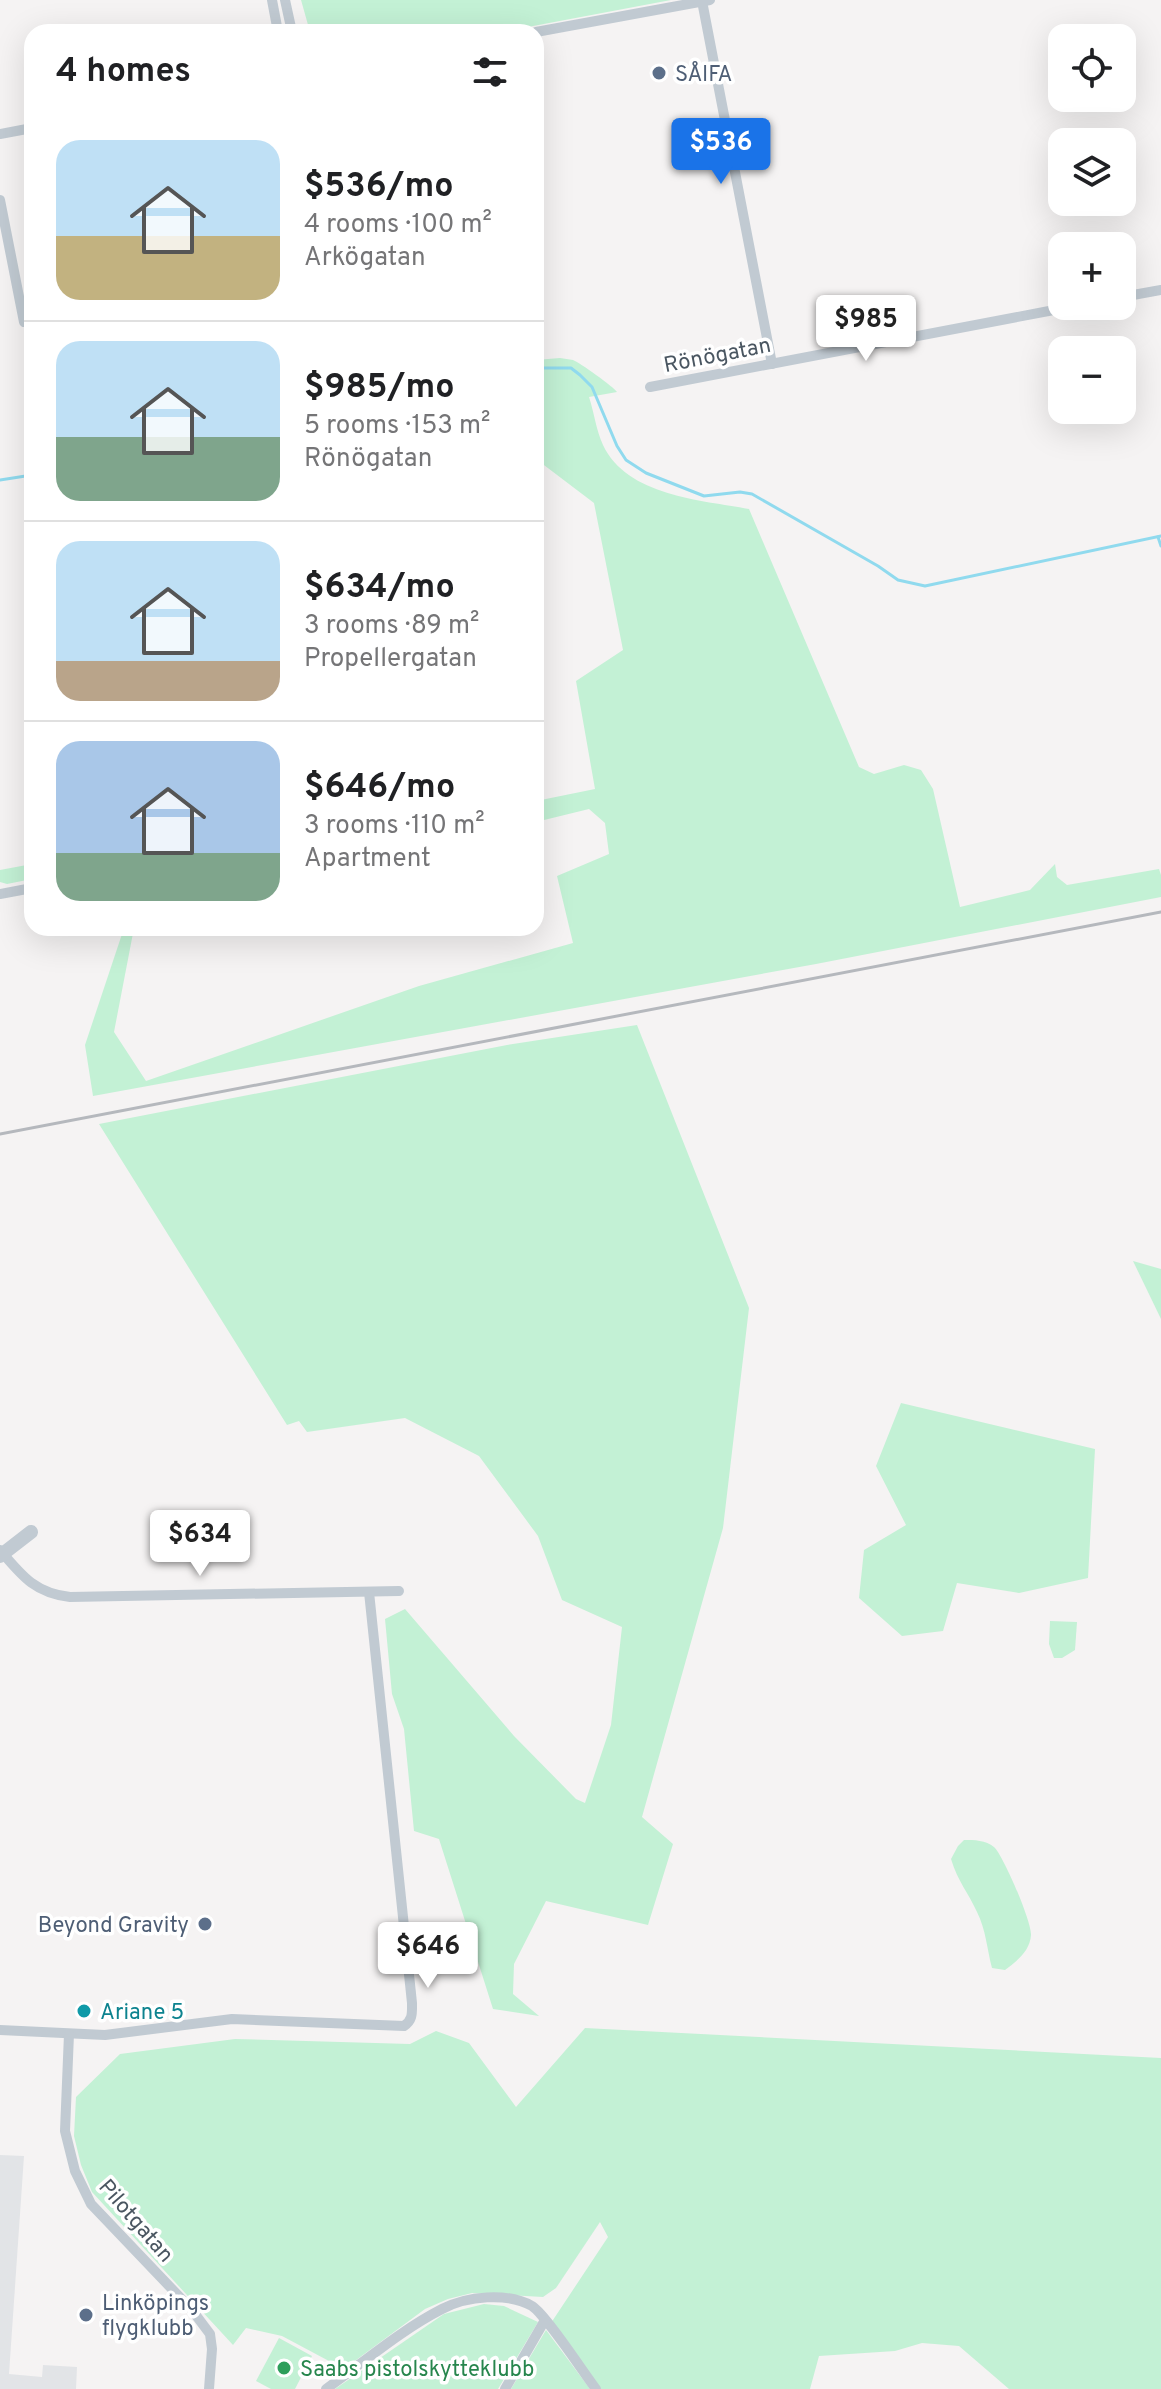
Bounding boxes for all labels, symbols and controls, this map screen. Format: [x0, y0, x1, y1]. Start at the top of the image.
map controls [1048, 24, 1136, 424]
button: locate [1048, 24, 1136, 112]
icon: filters [468, 50, 512, 94]
text: 4 homes [56, 51, 191, 94]
place label: SÅIFA [675, 60, 733, 89]
marker: SÅIFA [650, 64, 668, 82]
pin: $536 [674, 118, 768, 186]
text: $536 [689, 127, 753, 160]
button: layers [1048, 128, 1136, 216]
text: $536/mo [304, 166, 454, 209]
icon: home [120, 172, 216, 268]
text: 4 rooms · 100 m² [304, 209, 492, 242]
button: + [1048, 232, 1136, 320]
text: Arkögatan [304, 242, 426, 275]
pin: $985 [819, 295, 913, 363]
text: $985 [834, 304, 898, 337]
street label: Rönögatan [662, 333, 773, 380]
button: − [1048, 336, 1136, 424]
text: $985/mo [304, 367, 455, 410]
icon: home [120, 373, 216, 469]
text: 5 rooms · 153 m² [304, 410, 491, 443]
text: Rönögatan [304, 443, 432, 476]
text: $634/mo [304, 567, 455, 610]
icon: home [120, 573, 216, 669]
text: 3 rooms · 89 m² [304, 610, 479, 643]
text: Propellergatan [304, 643, 477, 676]
text: $646/mo [304, 767, 455, 810]
icon: home [120, 773, 216, 869]
text: 3 rooms · 110 m² [304, 810, 485, 843]
text: Apartment [304, 843, 431, 876]
pin: $634 [153, 1510, 247, 1578]
text: $634 [168, 1519, 232, 1552]
place label: Beyond Gravity [38, 1913, 189, 1940]
marker: Beyond Gravity [196, 1915, 214, 1933]
pin: $646 [381, 1922, 475, 1990]
text: $646 [396, 1931, 460, 1964]
place label: Ariane 5 [100, 2000, 184, 2027]
marker: Ariane 5 [75, 2002, 93, 2020]
street label: Pilotgatan [92, 2174, 179, 2269]
place label: Linköpings flygklubb [102, 2291, 209, 2343]
marker: Linköpings flygklubb [77, 2306, 95, 2324]
place label: Saabs pistolskytteklubb [300, 2357, 534, 2384]
marker: Saabs pistolskytteklubb [275, 2359, 293, 2377]

